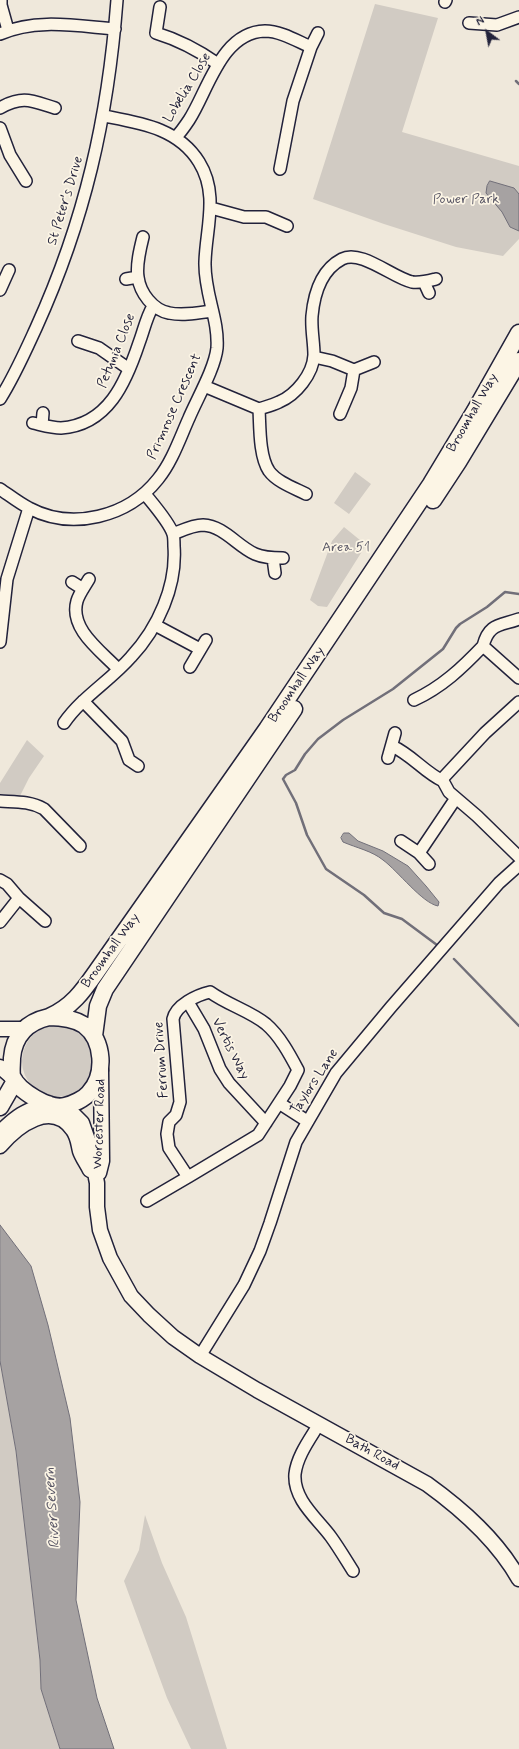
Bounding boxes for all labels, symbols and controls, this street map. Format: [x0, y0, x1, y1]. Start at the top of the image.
north arrow [467, 12, 507, 52]
text: N [474, 14, 487, 30]
street label: Lobelia Close [161, 50, 215, 126]
street label: St Peter's Drive [44, 154, 88, 248]
park label: Power Park [433, 192, 499, 208]
street label: Petunia Close [94, 311, 140, 391]
street label: Primrose Crescent [144, 351, 206, 463]
street label: Broomhall Way [444, 371, 502, 455]
park label: Area 51 [322, 540, 370, 556]
street label: Broomhall Way [265, 644, 329, 726]
street label: Broomhall Way [78, 910, 144, 992]
street label: Vertis Way [207, 1015, 253, 1083]
street label: Ferrum Drive [151, 1021, 173, 1099]
street label: Taylors Lane [288, 1046, 342, 1118]
street label: Worcester Road [90, 1078, 110, 1170]
street label: Bath Road [342, 1431, 402, 1475]
water label: River Severn [41, 1467, 65, 1549]

